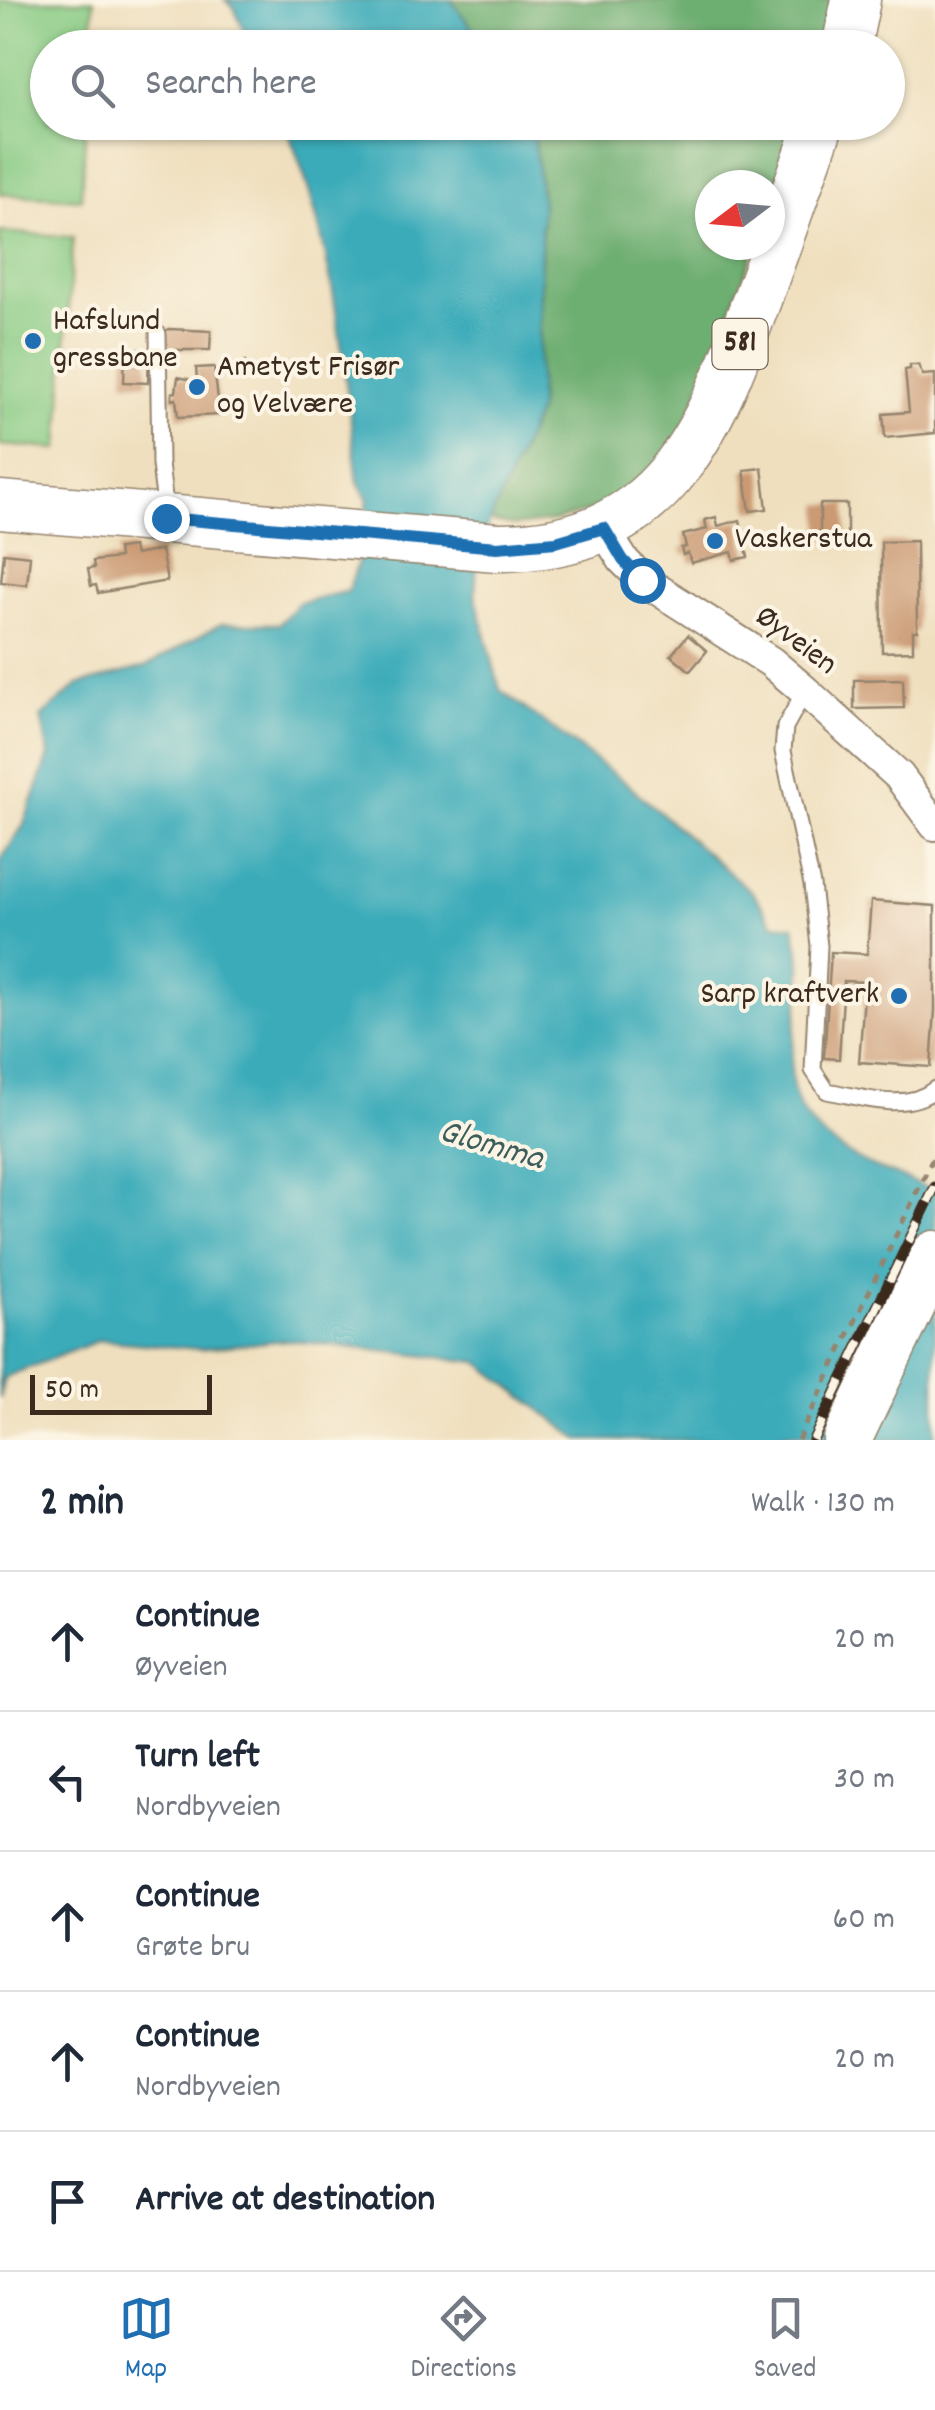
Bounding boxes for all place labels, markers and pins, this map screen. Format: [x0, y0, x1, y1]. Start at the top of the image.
place label: Hafslund gressbane [53, 300, 178, 383]
marker: Hafslund gressbane [22, 330, 44, 352]
place label: Ametyst Frisør og Velvære [217, 346, 400, 429]
marker: Ametyst Frisør og Velvære [186, 376, 208, 398]
place label: Vaskerstua [735, 518, 873, 564]
marker: Vaskerstua [704, 530, 726, 552]
place label: Sarp kraftverk [700, 973, 879, 1019]
marker: Sarp kraftverk [888, 985, 910, 1007]

